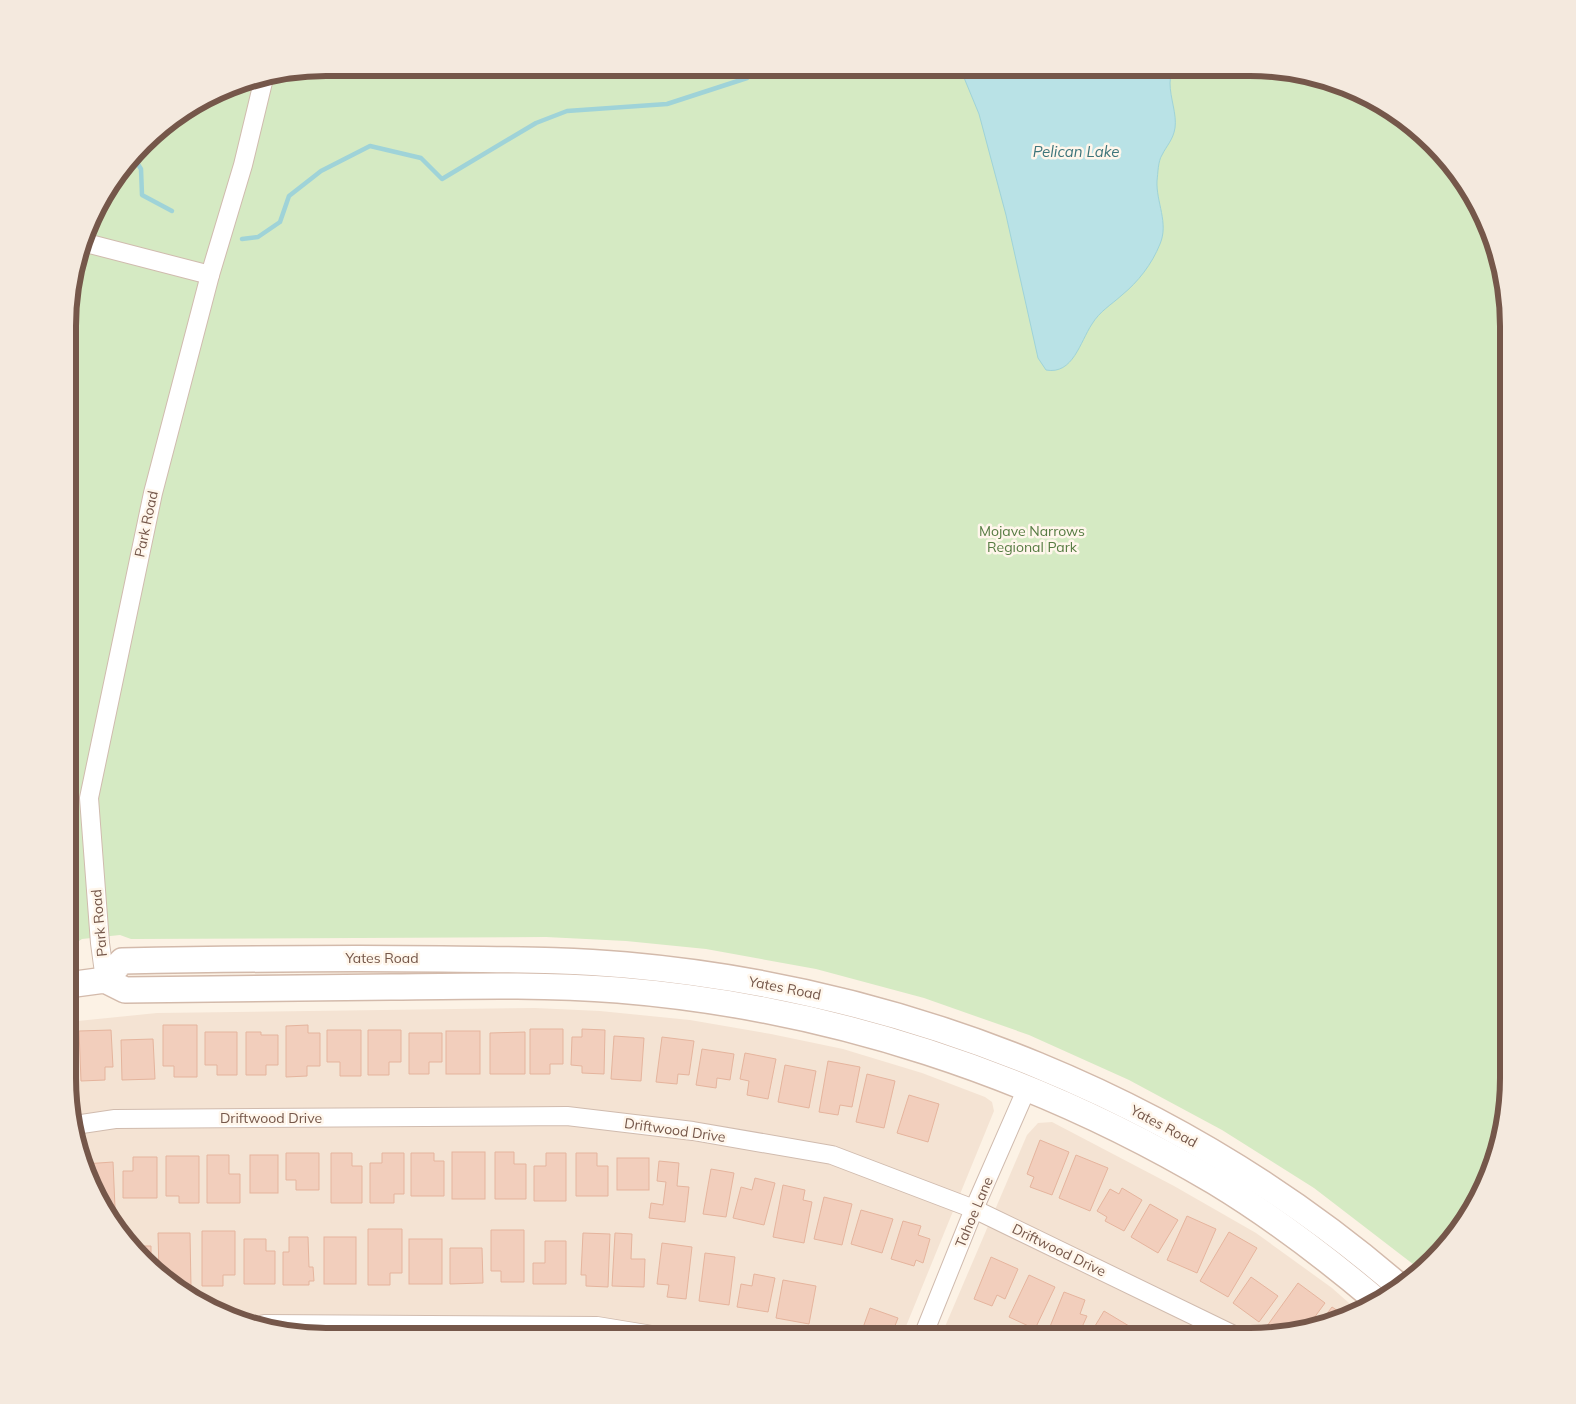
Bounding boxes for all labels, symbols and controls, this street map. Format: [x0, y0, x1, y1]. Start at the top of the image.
water label: Pelican Lake [1033, 142, 1119, 161]
street label: Park Road [130, 489, 162, 559]
park label: Mojave Narrows Regional Park [979, 522, 1085, 556]
street label: Park Road [87, 889, 111, 957]
street label: Yates Road [344, 949, 419, 967]
street label: Yates Road [746, 972, 823, 1004]
street label: Yates Road [1127, 1100, 1201, 1151]
street label: Driftwood Drive [220, 1109, 322, 1127]
street label: Driftwood Drive [623, 1114, 727, 1146]
street label: Tahoe Lane [951, 1174, 997, 1250]
street label: Driftwood Drive [1009, 1220, 1109, 1280]

